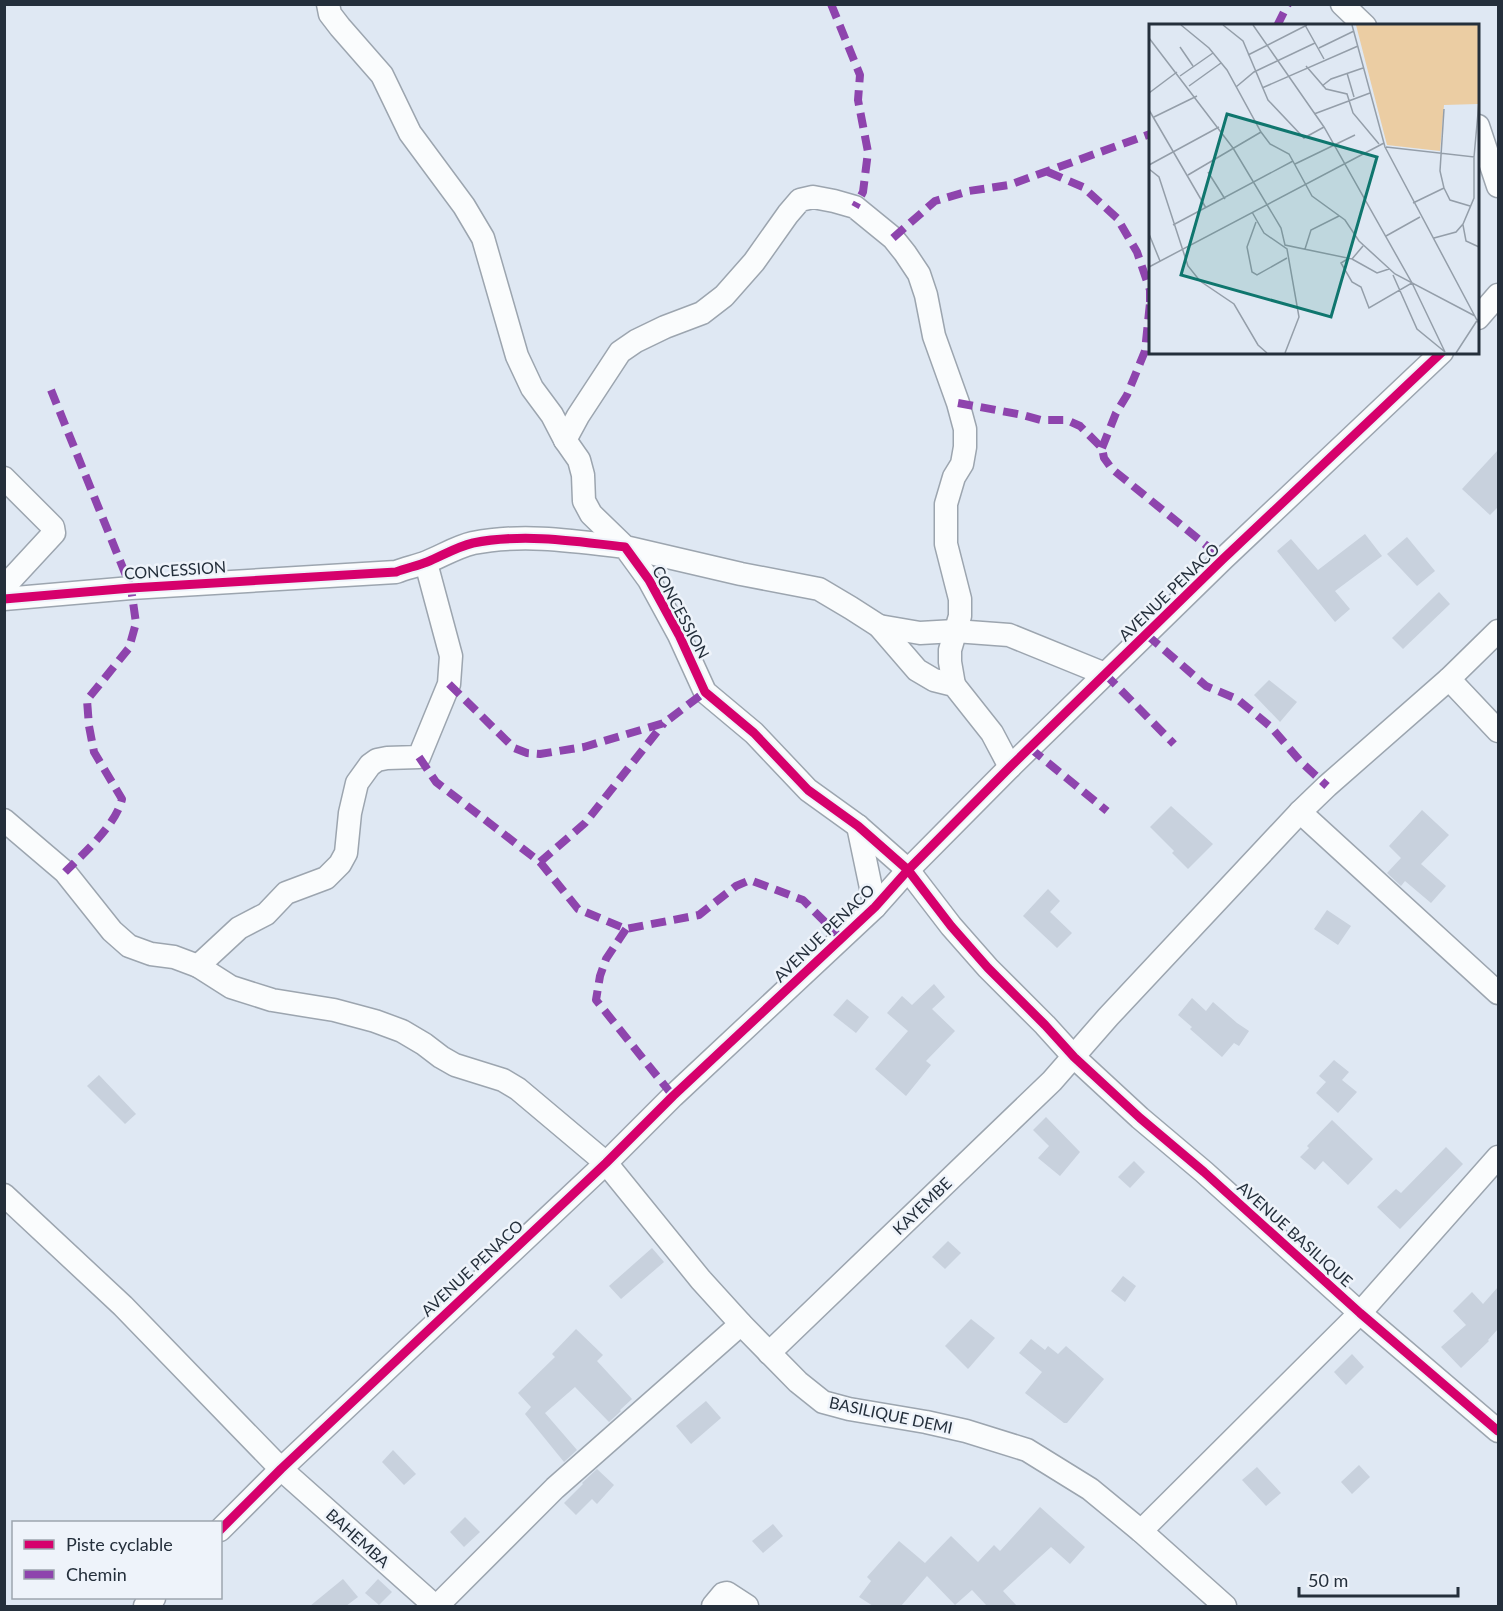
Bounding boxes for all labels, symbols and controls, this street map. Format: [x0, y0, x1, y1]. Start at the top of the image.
inset map [1149, 24, 1479, 354]
street label: AVENUE PENACO [1114, 539, 1223, 644]
street label: CONCESSION [123, 556, 227, 583]
street label: CONCESSION [649, 562, 714, 661]
street label: AVENUE PENACO [769, 880, 878, 985]
street label: KAYEMBE [888, 1173, 955, 1238]
street label: AVENUE BASILIQUE [1234, 1177, 1357, 1290]
street label: AVENUE PENACO [417, 1215, 527, 1320]
street label: BASILIQUE DEMI [828, 1392, 954, 1437]
street label: BAHEMBA [323, 1504, 394, 1571]
legend [12, 1521, 222, 1599]
text: Piste cyclable [66, 1533, 173, 1555]
scale bar [1299, 1560, 1458, 1598]
text: Chemin [66, 1563, 127, 1585]
text: 50 m [1308, 1569, 1348, 1591]

